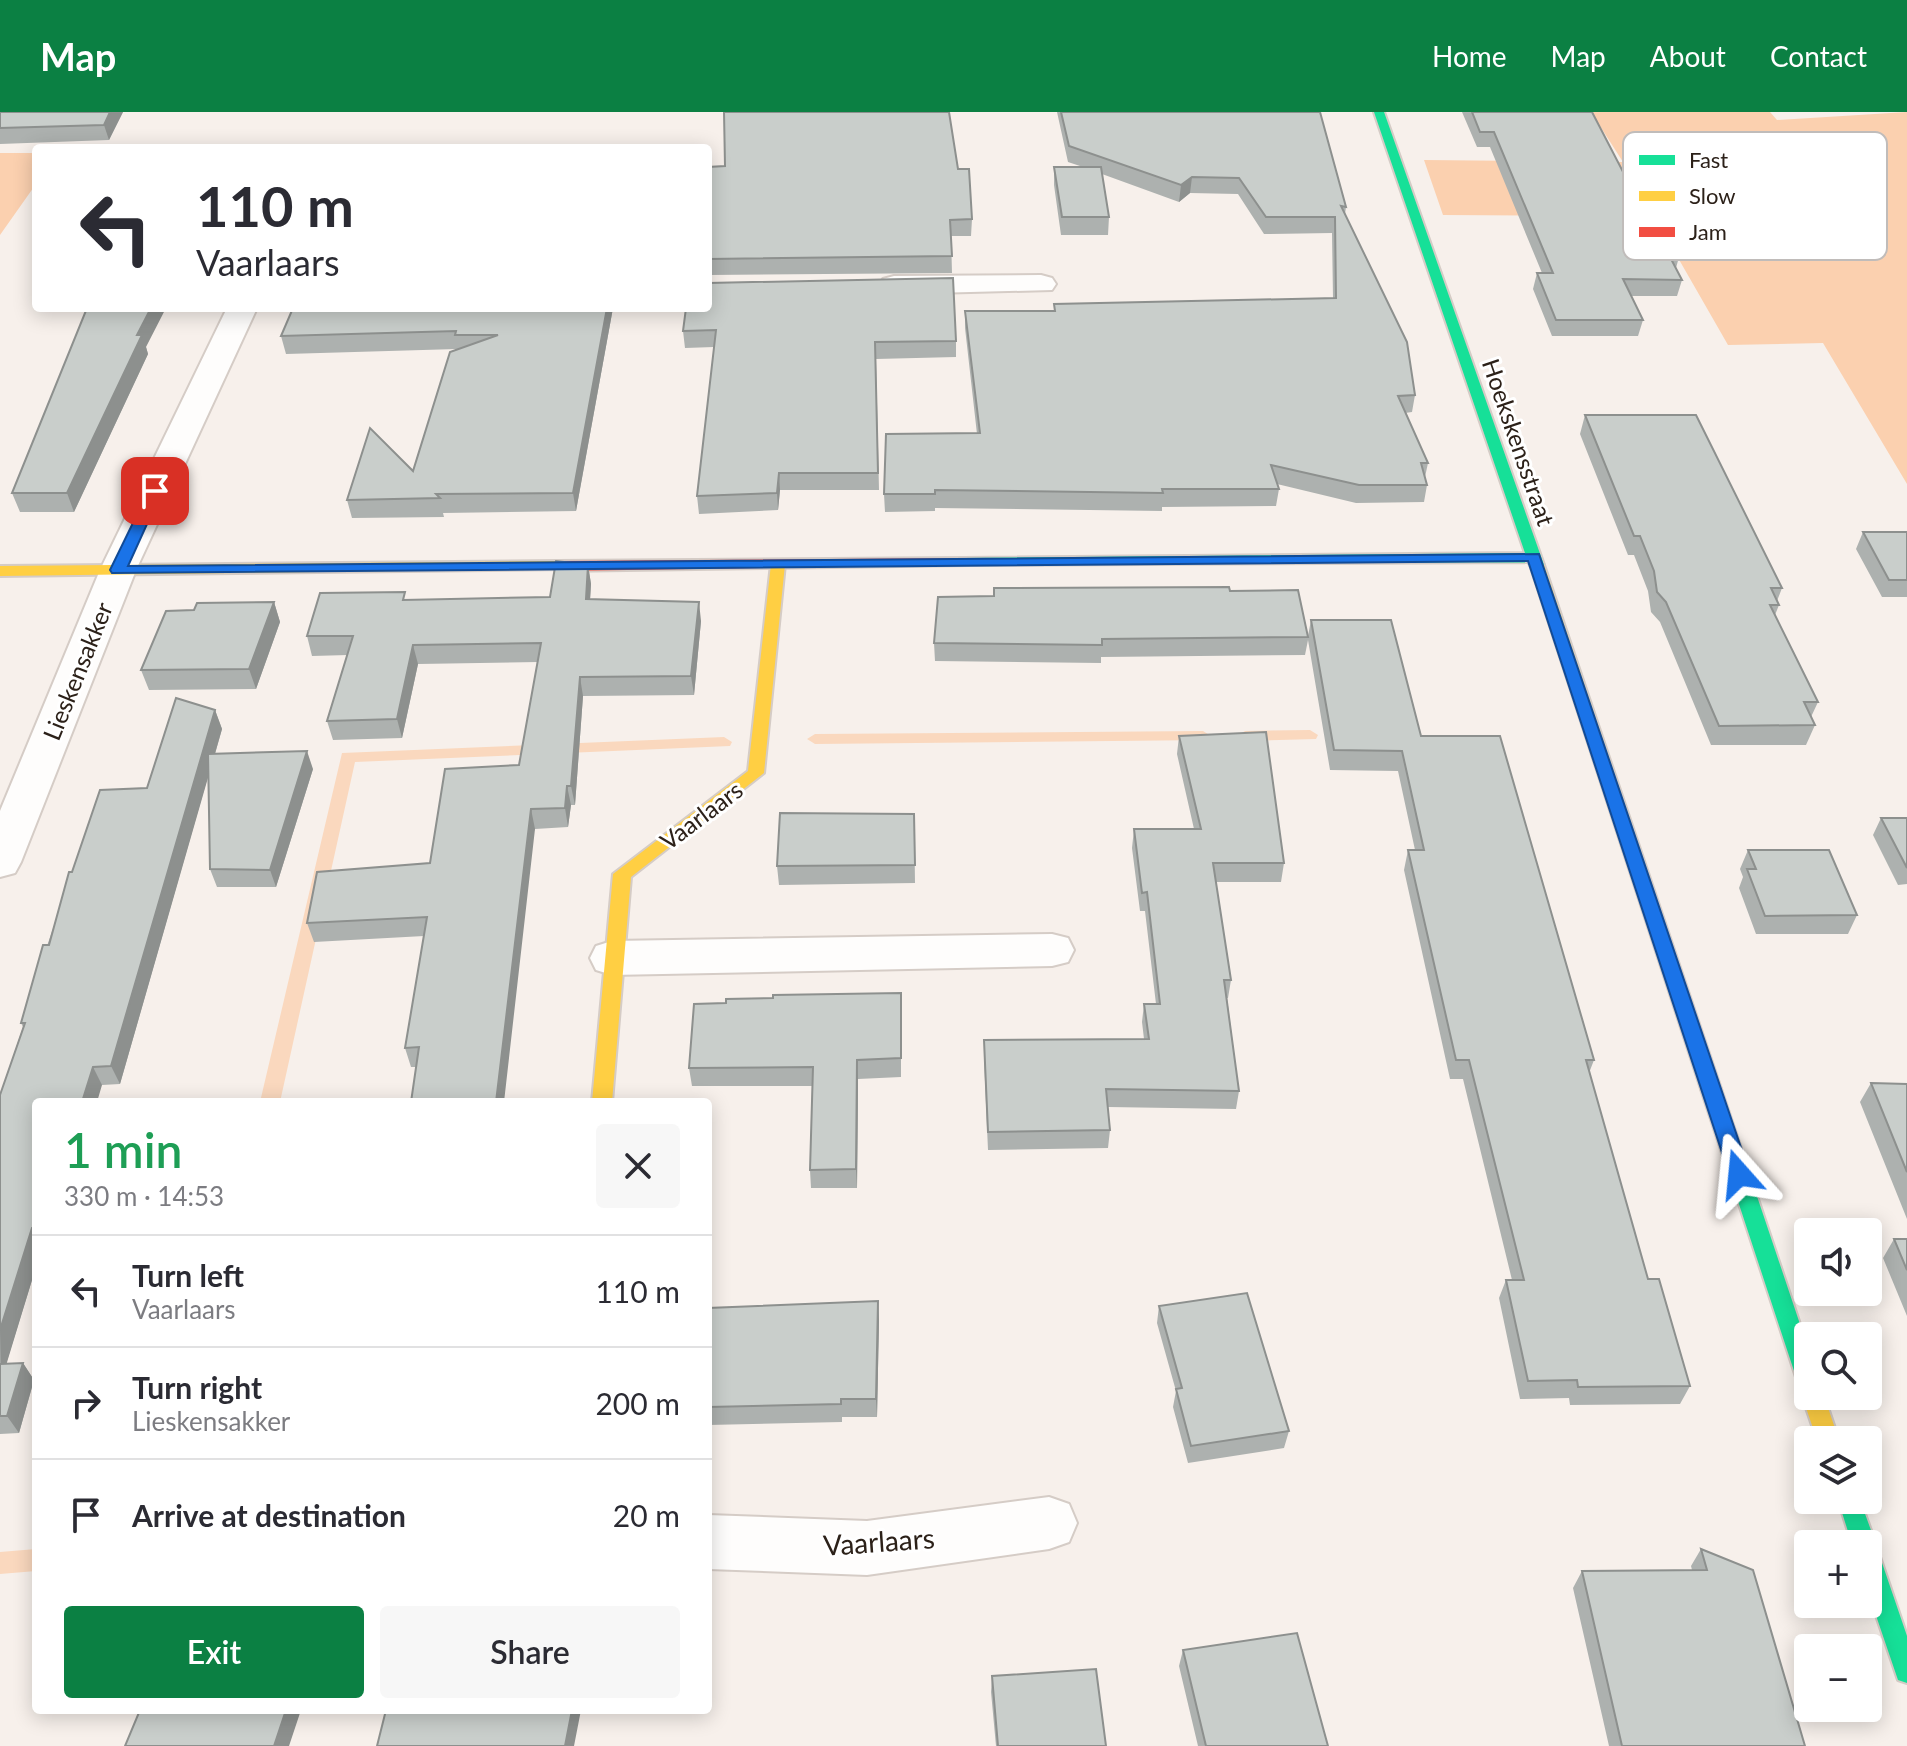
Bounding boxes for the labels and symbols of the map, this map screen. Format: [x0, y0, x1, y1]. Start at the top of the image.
legend [1623, 132, 1887, 260]
text: Fast [1689, 146, 1728, 173]
text: Slow [1689, 182, 1736, 209]
text: Jam [1689, 218, 1727, 245]
street label: Hoekskensstraat [1477, 355, 1561, 530]
pin [121, 457, 189, 525]
street label: Lieskensakker [36, 598, 118, 744]
street label: Vaarlaars [654, 775, 748, 855]
position arrow [1697, 1132, 1781, 1216]
street label: Vaarlaars [822, 1520, 936, 1562]

